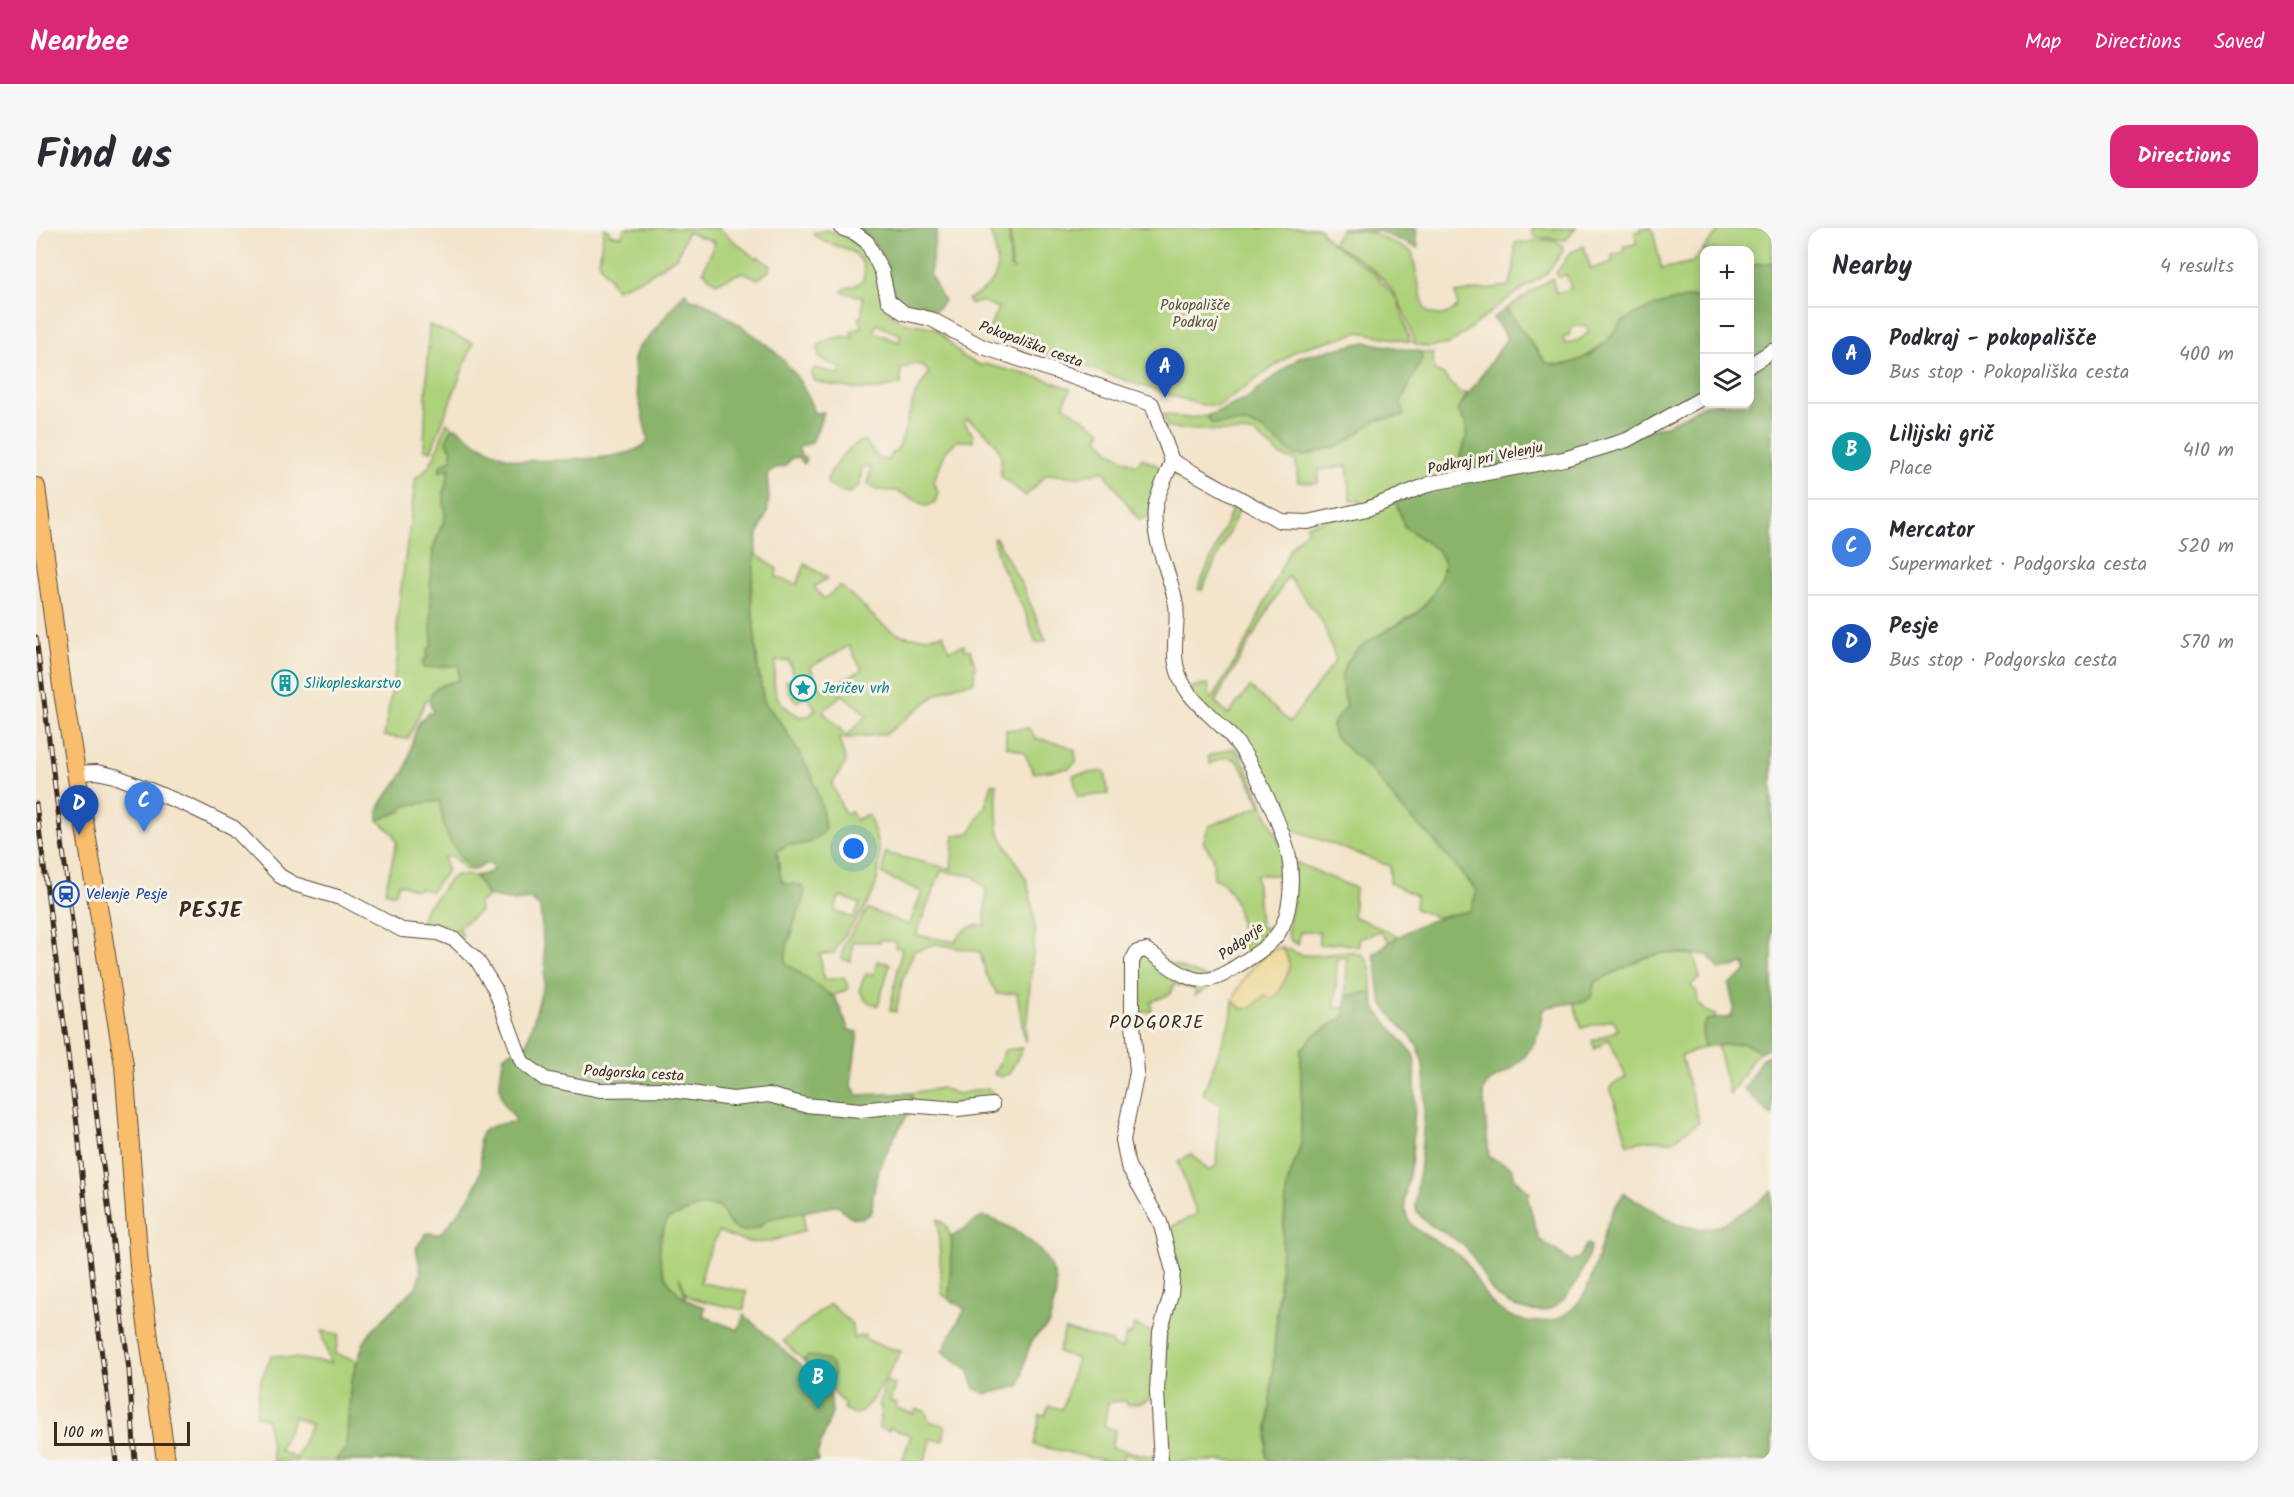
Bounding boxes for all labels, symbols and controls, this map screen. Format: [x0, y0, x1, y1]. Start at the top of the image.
text: Nearbee [30, 20, 129, 65]
text: Map [2025, 26, 2061, 59]
text: Directions [2094, 26, 2181, 59]
text: Saved [2214, 26, 2264, 59]
text: Find us [36, 123, 172, 190]
button: Directions [2110, 125, 2258, 188]
map controls [1700, 246, 1754, 408]
button: + [1700, 246, 1754, 300]
text: Nearby [1832, 246, 1912, 288]
text: 4 results [2160, 251, 2234, 283]
park label: Pokopališče Podkraj [1160, 294, 1230, 335]
button: − [1700, 300, 1754, 354]
street label: Pokopališka cesta [975, 315, 1086, 375]
text: Podkraj - pokopališče [1889, 322, 2097, 357]
text: A [1845, 339, 1858, 371]
text: 400 m [2179, 339, 2234, 371]
pin: A [1146, 348, 1184, 398]
button: layers [1700, 354, 1754, 408]
text: Bus stop · Pokopališka cesta [1889, 357, 2129, 389]
text: Lilijski grič [1889, 418, 1994, 453]
text: B [1845, 435, 1858, 467]
text: 410 m [2183, 435, 2234, 467]
street label: Podkraj pri Velenju [1425, 436, 1545, 482]
text: Place [1889, 453, 1932, 485]
text: Mercator [1889, 514, 1974, 549]
text: C [1845, 531, 1858, 563]
text: 520 m [2178, 531, 2234, 563]
text: Supermarket · Podgorska cesta [1889, 549, 2147, 581]
text: Pesje [1889, 610, 1939, 645]
text: D [1845, 627, 1858, 659]
text: 570 m [2180, 627, 2234, 659]
text: Bus stop · Podgorska cesta [1889, 645, 2117, 677]
building icon: Slikopleskarstvo [270, 668, 300, 698]
place label: Slikopleskarstvo [304, 672, 402, 696]
place icon: Jeričev vrh [788, 673, 818, 703]
place label: Jeričev vrh [822, 677, 889, 701]
pin: C [124, 782, 164, 832]
pin: D [60, 786, 99, 835]
your location [839, 834, 868, 863]
station icon: Velenje Pesje [51, 879, 81, 909]
place label: Velenje Pesje [86, 883, 168, 907]
district label: PESJE [179, 895, 243, 928]
street label: Podgorje [1214, 916, 1270, 967]
district label: PODGORJE [1109, 1009, 1205, 1038]
street label: Podgorska cesta [583, 1059, 685, 1089]
pin: B [798, 1360, 838, 1409]
scale bar [54, 1419, 190, 1446]
text: 100 m [63, 1420, 103, 1445]

